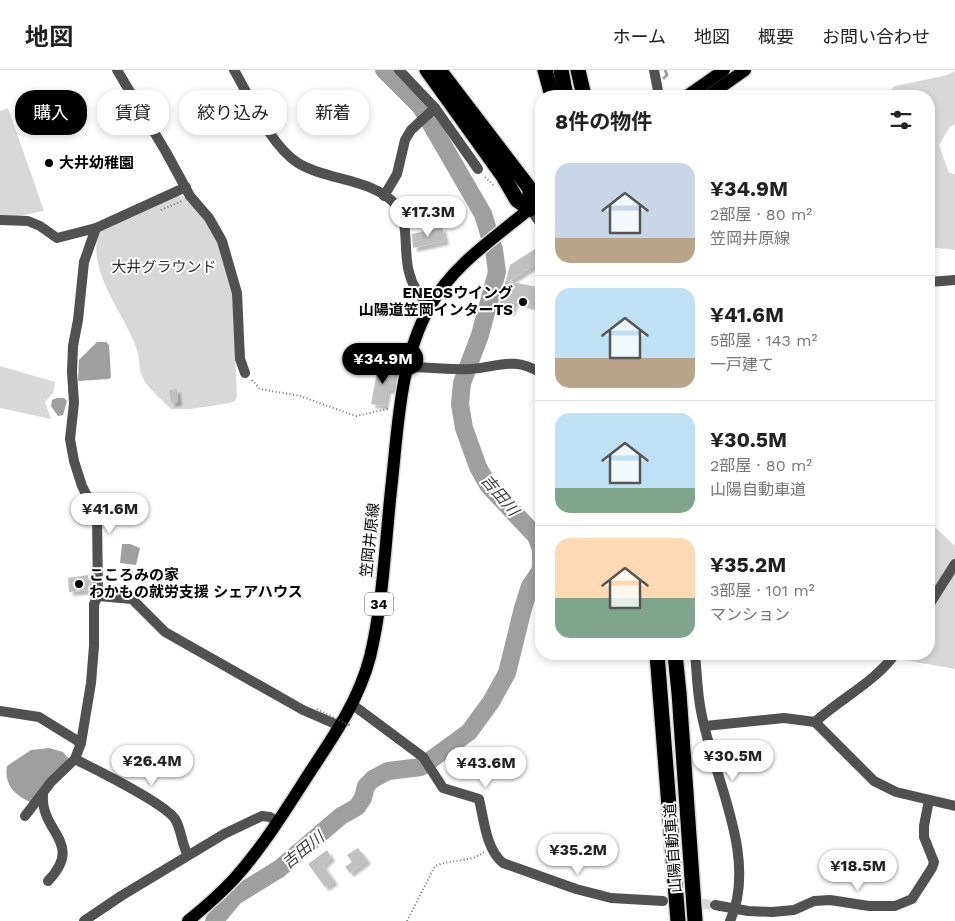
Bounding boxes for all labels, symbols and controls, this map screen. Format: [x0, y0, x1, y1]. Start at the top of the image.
text: 地図 [25, 23, 73, 51]
text: ホーム [613, 26, 666, 47]
text: 地図 [694, 26, 730, 47]
text: 概要 [758, 26, 794, 47]
text: お問い合わせ [822, 26, 930, 47]
chip: 購入 [15, 90, 87, 135]
chip: 賃貸 [97, 90, 169, 135]
chip: 絞り込み [179, 90, 287, 135]
chip: 新着 [297, 90, 369, 135]
icon: filters [887, 106, 915, 134]
text: 8件の物件 [555, 109, 652, 134]
place label: 大井幼稚園 [59, 154, 134, 172]
marker: 大井幼稚園 [43, 157, 55, 169]
text: ¥34.9M [710, 176, 788, 201]
icon: home [595, 183, 655, 243]
pin: ¥17.3M [387, 196, 469, 238]
text: ¥17.3M [401, 202, 455, 221]
text: 2部屋 · 80 m² [710, 205, 812, 224]
text: 笠岡井原線 [710, 229, 790, 248]
park label: 大井グラウンド [111, 258, 217, 276]
place label: ENEOSウイング 山陽道笠岡インターTS [359, 284, 513, 319]
marker: ENEOSウイング 山陽道笠岡インターTS [517, 296, 529, 308]
text: ¥41.6M [710, 302, 784, 327]
icon: home [595, 308, 655, 368]
text: 5部屋 · 143 m² [710, 331, 817, 350]
pin: ¥34.9M [342, 342, 424, 385]
text: ¥34.9M [353, 349, 413, 368]
text: 一戸建て [710, 355, 774, 374]
text: ¥30.5M [710, 427, 787, 452]
icon: home [595, 433, 655, 493]
text: 2部屋 · 80 m² [710, 456, 812, 475]
water label: 吉田川 [477, 471, 524, 521]
text: 山陽自動車道 [710, 480, 806, 499]
pin: ¥41.6M [69, 492, 151, 535]
text: ¥41.6M [82, 499, 138, 518]
street label: 笠岡井原線 [357, 502, 383, 578]
text: ¥35.2M [710, 552, 786, 577]
icon: home [595, 558, 655, 618]
place label: こころみの家 わかもの就労支援 シェアハウス [89, 566, 303, 601]
marker: こころみの家 わかもの就労支援 シェアハウス [73, 578, 85, 590]
text: 3部屋 · 101 m² [710, 581, 815, 600]
road number: 34 [365, 592, 393, 616]
text: マンション [710, 605, 790, 624]
pin: ¥30.5M [692, 740, 774, 782]
pin: ¥26.4M [111, 744, 193, 787]
pin: ¥43.6M [445, 746, 527, 789]
text: ¥30.5M [704, 746, 762, 765]
text: ¥26.4M [122, 751, 182, 770]
text: ¥43.6M [456, 753, 516, 772]
street label: 山陽自動車道 [661, 802, 685, 894]
water label: 吉田川 [278, 826, 329, 872]
pin: ¥35.2M [537, 834, 619, 876]
text: ¥35.2M [549, 840, 607, 859]
pin: ¥18.5M [817, 850, 899, 892]
text: ¥18.5M [830, 856, 886, 875]

